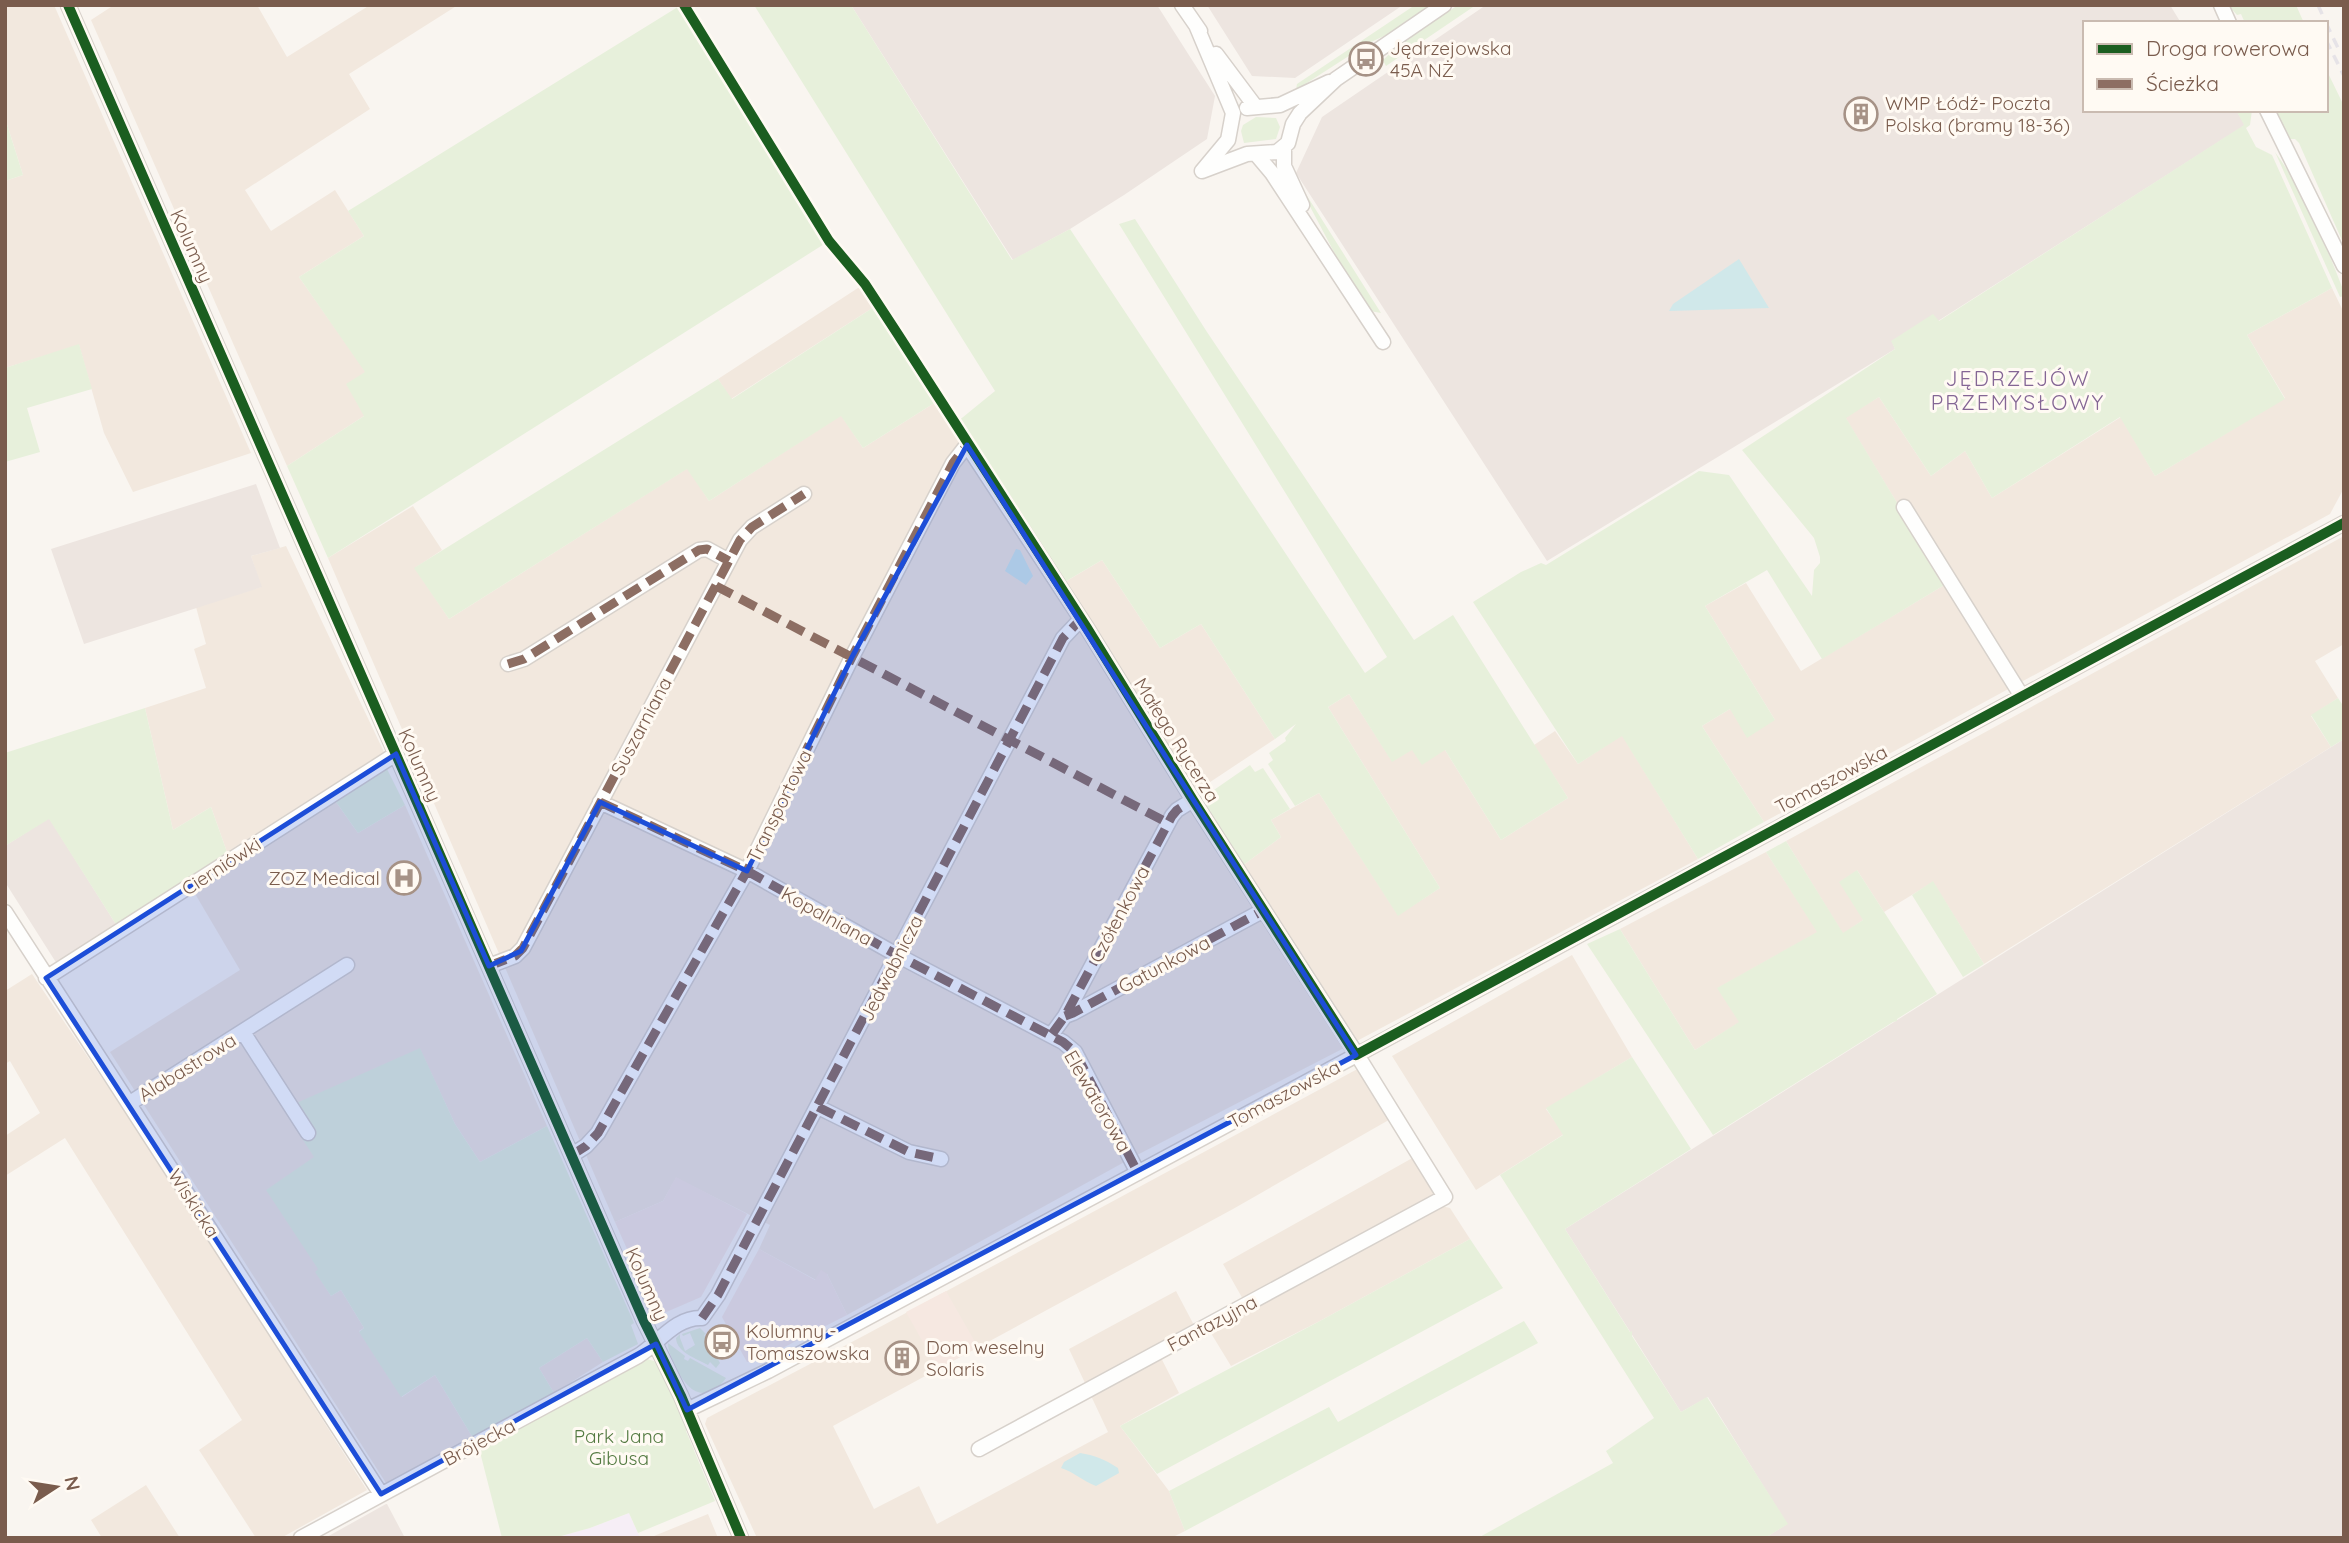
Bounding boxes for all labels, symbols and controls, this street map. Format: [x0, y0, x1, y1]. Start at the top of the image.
legend [2083, 21, 2328, 112]
text: Droga rowerowa [2146, 35, 2310, 61]
place label: Jędrzejowska 45A NŻ [1390, 36, 1511, 82]
bus stop icon: Jędrzejowska 45A NŻ [1347, 40, 1385, 78]
text: Ścieżka [2146, 70, 2219, 96]
place label: WMP Łódź- Poczta Polska (bramy 18-36) [1885, 91, 2070, 137]
building icon: WMP Łódź- Poczta Polska (bramy 18-36) [1842, 95, 1880, 133]
street label: Kolumny [165, 205, 219, 287]
district label: JĘDRZEJÓW PRZEMYSŁOWY [1931, 365, 2105, 415]
street label: Suszarniana [605, 673, 677, 779]
street label: Małego Rycerza [1129, 673, 1225, 807]
street label: Kolumny [393, 724, 447, 806]
street label: Tomaszowska [1771, 739, 1891, 819]
street label: Transportowa [741, 746, 817, 866]
street label: Cierniówki [177, 832, 265, 900]
hospital icon: ZOZ Medical [385, 859, 423, 897]
street label: Czółenkowa [1083, 861, 1155, 967]
place label: ZOZ Medical [268, 866, 380, 890]
street label: Kopalniana [777, 881, 877, 951]
street label: Jedwabnicza [854, 911, 928, 1025]
street label: Gatunkowa [1114, 930, 1214, 998]
street label: Alabastrowa [134, 1027, 240, 1107]
street label: Elewatorowa [1059, 1046, 1137, 1156]
street label: Tomaszowska [1224, 1054, 1344, 1134]
street label: Wiskicka [163, 1164, 225, 1242]
street label: Kolumny [620, 1243, 674, 1325]
street label: Fantazyjna [1163, 1289, 1261, 1357]
place label: Kolumny - Tomaszowska [746, 1319, 870, 1365]
bus stop icon: Kolumny - Tomaszowska [703, 1323, 741, 1361]
place label: Dom weselny Solaris [926, 1335, 1045, 1381]
building icon: Dom weselny Solaris [883, 1339, 921, 1377]
street label: Brójecka [439, 1413, 519, 1471]
park label: Park Jana Gibusa [574, 1424, 664, 1470]
north arrow [21, 1452, 91, 1522]
text: N [59, 1474, 86, 1493]

